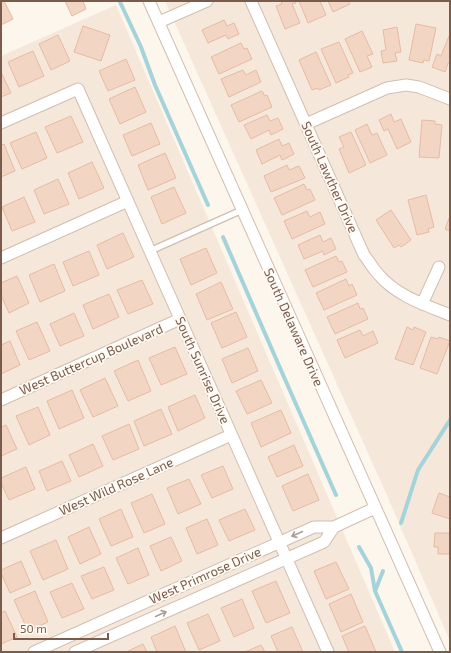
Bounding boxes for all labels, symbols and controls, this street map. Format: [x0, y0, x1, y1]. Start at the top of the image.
street label: South Lawther Drive [298, 119, 362, 235]
street label: South Delaware Drive [261, 265, 327, 389]
street label: South Sunrise Drive [172, 314, 234, 426]
street label: West Buttercup Boulevard [17, 320, 165, 398]
street label: West Wild Rose Lane [56, 454, 176, 518]
one-way arrow [291, 531, 303, 539]
street label: West Primrose Drive [147, 543, 263, 607]
one-way arrow [155, 609, 167, 617]
scale bar [14, 615, 108, 641]
text: 50 m [20, 621, 47, 635]

